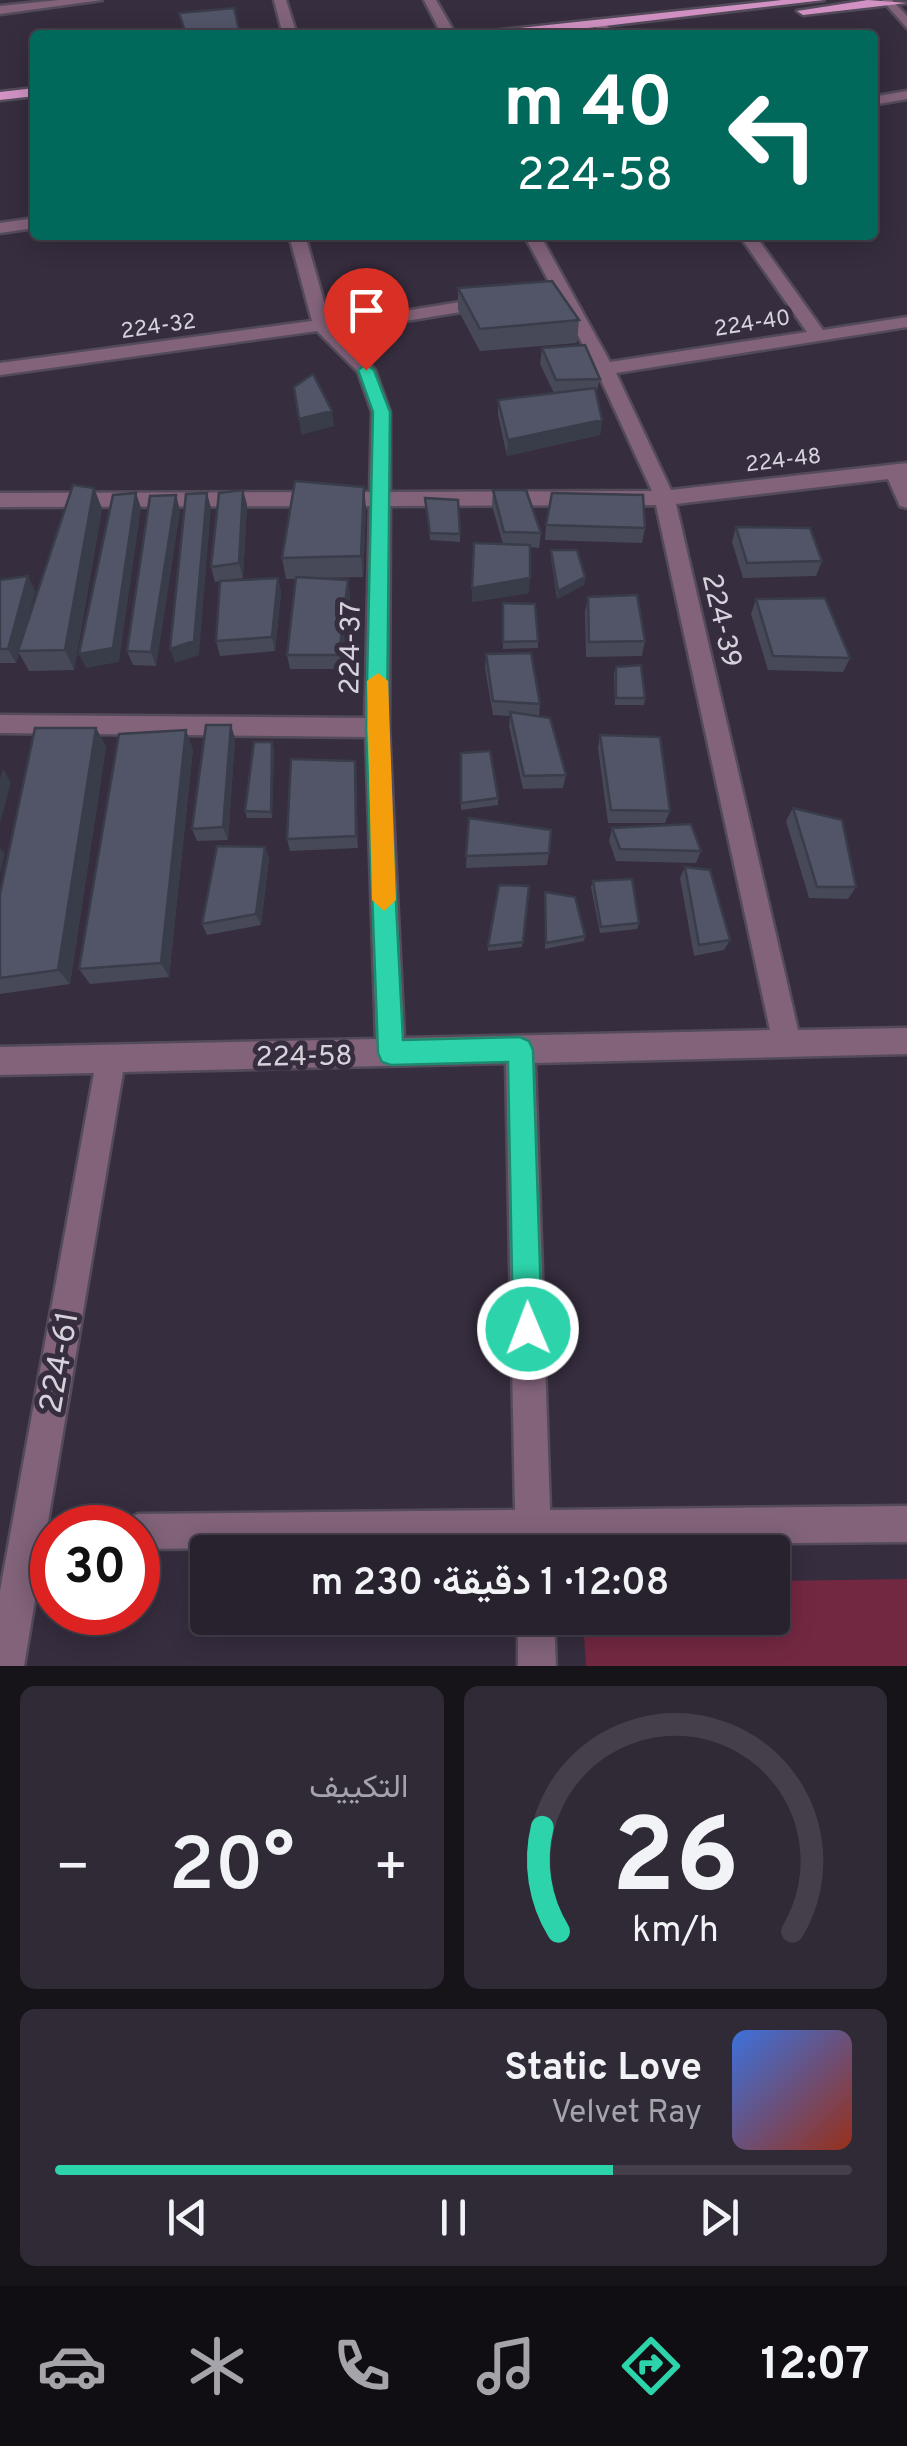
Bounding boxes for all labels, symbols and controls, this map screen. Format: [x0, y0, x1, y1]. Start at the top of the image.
text: 40 m [503, 62, 673, 151]
icon: left [708, 70, 838, 200]
text: 224-58 [517, 149, 673, 206]
pin [324, 268, 409, 371]
icon: arrive [339, 283, 394, 338]
street label: 224-40 [712, 305, 792, 344]
street label: 224-32 [119, 309, 198, 346]
street label: 224-48 [744, 443, 823, 480]
street label: 224-39 [692, 570, 748, 671]
street label: 224-37 [333, 601, 371, 695]
street label: 224-58 [255, 1039, 353, 1077]
position arrow [476, 1277, 580, 1381]
street label: 224-61 [32, 1309, 90, 1416]
speed limit sign: 30 [30, 1505, 160, 1635]
text: 12:08 · 1 دقيقة · 230 m [311, 1560, 669, 1609]
text: التكييف [309, 1769, 409, 1809]
text: 26 [611, 1797, 739, 1929]
text: 20° [169, 1822, 295, 1917]
text: − [55, 1835, 90, 1905]
text: + [373, 1835, 408, 1905]
text: km/h [632, 1909, 719, 1955]
text: Static Love [504, 2045, 702, 2094]
text: Velvet Ray [551, 2094, 702, 2134]
icon: previous [160, 2190, 215, 2245]
icon: pause [426, 2190, 481, 2245]
icon: next [692, 2190, 747, 2245]
icon: car [37, 2331, 107, 2401]
icon: climate [182, 2331, 252, 2401]
icon: phone [327, 2331, 397, 2401]
icon: music [471, 2331, 541, 2401]
icon: directions [616, 2331, 686, 2401]
text: 12:07 [760, 2338, 870, 2395]

